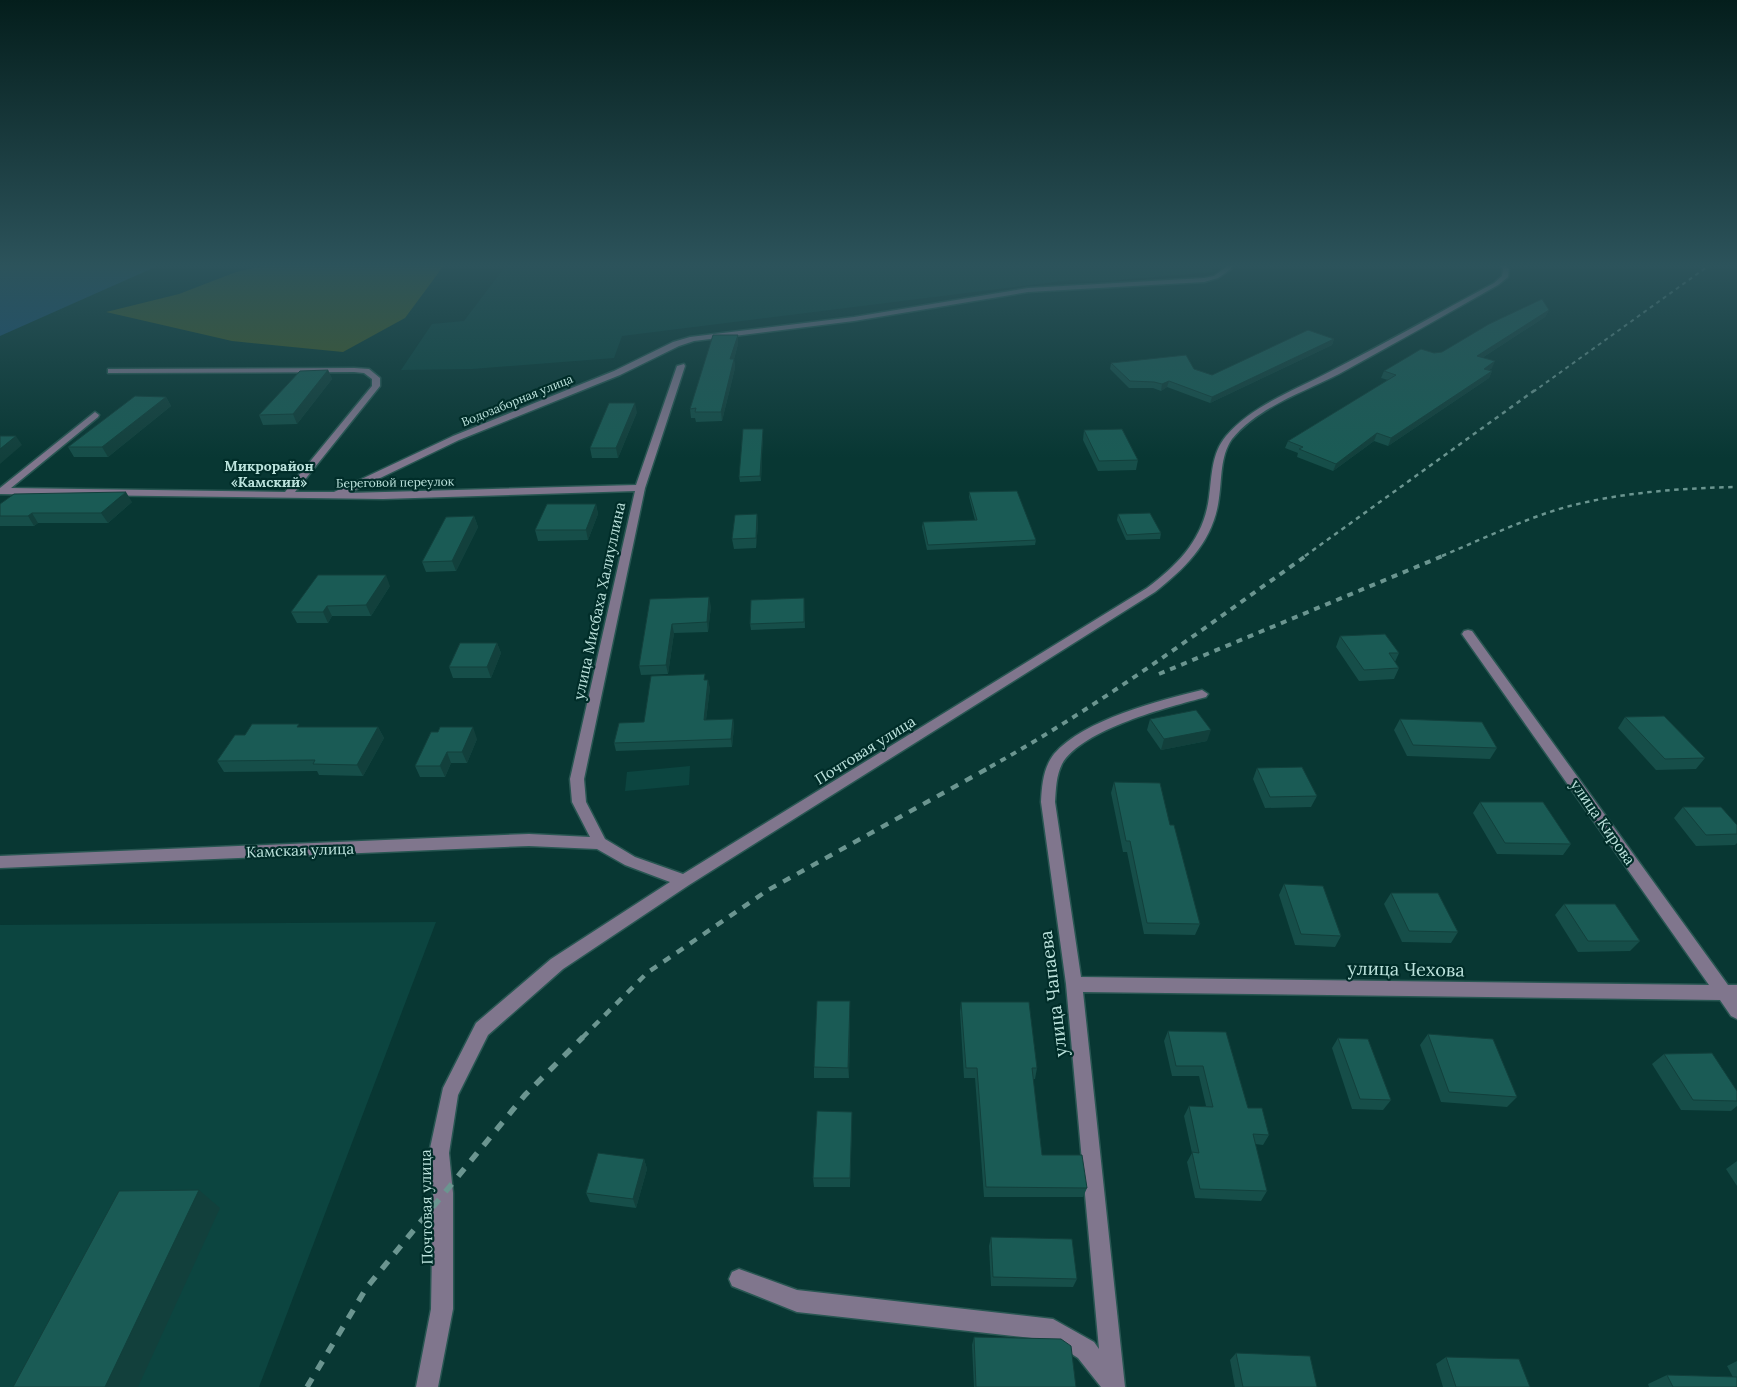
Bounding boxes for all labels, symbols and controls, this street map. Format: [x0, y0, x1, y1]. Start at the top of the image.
street label: Водозаборная улица [459, 371, 575, 429]
district label: Микрорайон «Камский» [224, 457, 314, 491]
street label: Береговой переулок [336, 473, 455, 491]
street label: улица Мисбаха Халиуллина [569, 500, 629, 702]
street label: Почтовая улица [811, 711, 919, 789]
street label: улица Кирова [1567, 776, 1640, 869]
street label: Камская улица [246, 839, 355, 861]
street label: улица Чапаева [1034, 930, 1072, 1058]
street label: улица Чехова [1347, 956, 1465, 982]
street label: Почтовая улица [415, 1149, 437, 1265]

